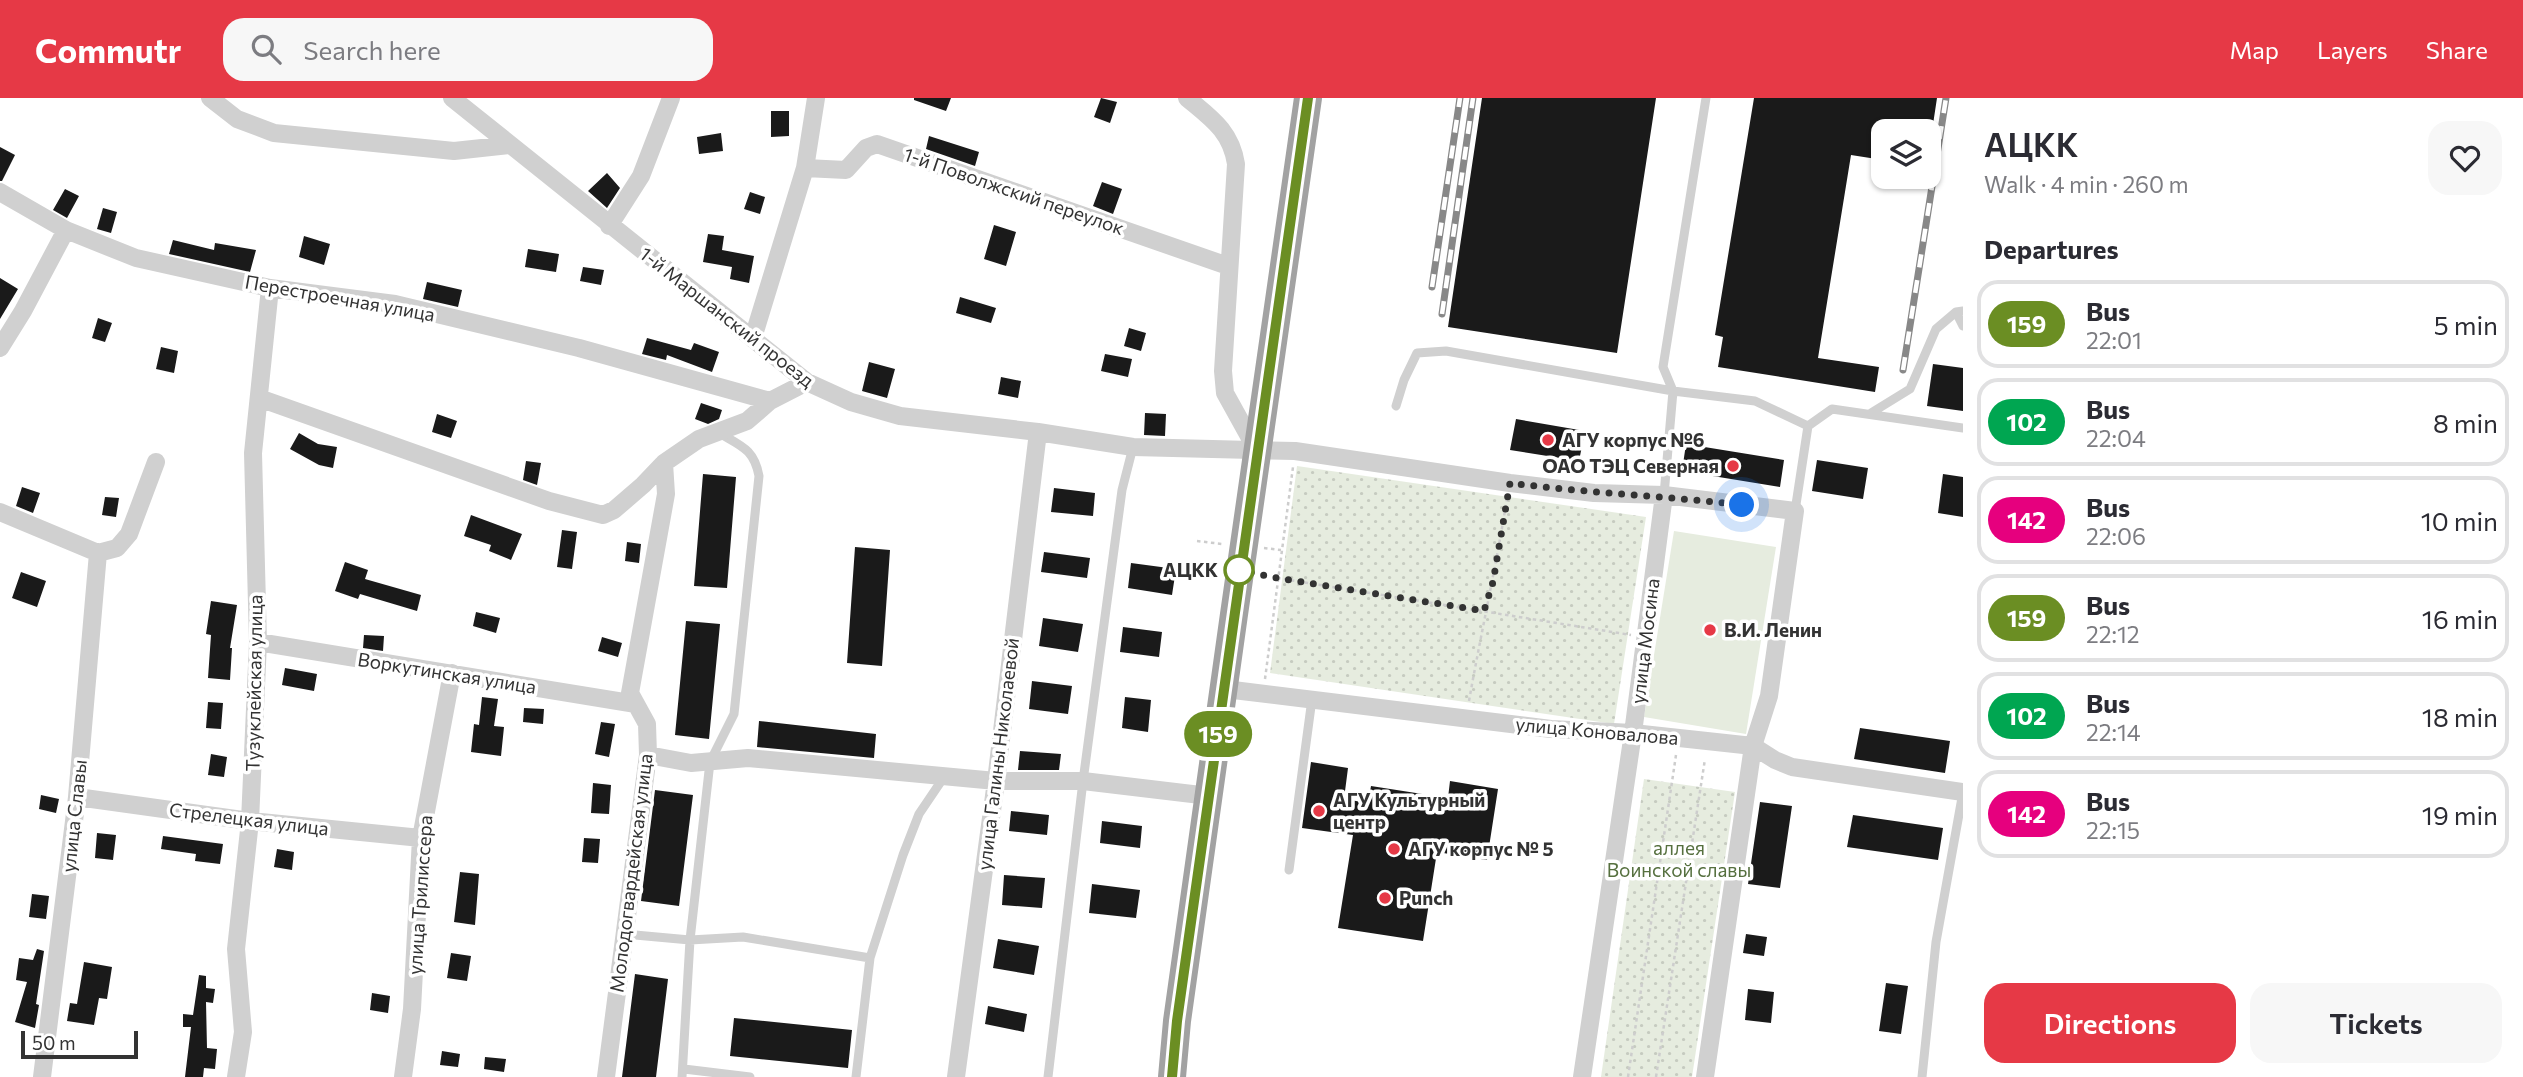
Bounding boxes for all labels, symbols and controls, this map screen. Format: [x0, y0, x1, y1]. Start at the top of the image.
search box [223, 18, 713, 81]
text: Commutr [35, 29, 181, 70]
icon: search [247, 30, 285, 68]
text: Search here [303, 34, 441, 65]
text: Map [2230, 35, 2279, 64]
text: Layers [2317, 35, 2388, 64]
text: Share [2426, 35, 2488, 64]
map controls [1871, 119, 1941, 189]
button: layers [1871, 119, 1941, 189]
button: heart [2428, 121, 2502, 195]
text: АЦКК [1984, 123, 2078, 164]
street label: 1-й Поволжский переулок [901, 142, 1127, 239]
text: Walk · 4 min · 260 m [1984, 170, 2189, 198]
text: Departures [1984, 233, 2119, 264]
street label: 1-й Маршанский проезд [636, 241, 819, 392]
street label: Перестроечная улица [243, 269, 437, 326]
text: Bus [2086, 295, 2130, 326]
text: 159 [2007, 309, 2046, 338]
text: 5 min [2434, 309, 2498, 340]
text: 22:01 [2086, 326, 2142, 354]
text: Bus [2086, 393, 2130, 424]
text: 102 [2006, 407, 2047, 436]
text: 8 min [2433, 407, 2498, 438]
text: 22:04 [2086, 424, 2146, 452]
place label: АГУ корпус №6 [1562, 428, 1704, 451]
marker: АГУ корпус №6 [1540, 432, 1556, 448]
place label: ОАО ТЭЦ Северная [1542, 454, 1719, 477]
marker: ОАО ТЭЦ Северная [1725, 458, 1741, 474]
your location [1724, 487, 1759, 522]
text: Bus [2086, 491, 2130, 522]
text: 142 [2007, 505, 2046, 534]
text: 10 min [2421, 505, 2498, 536]
text: 22:06 [2086, 522, 2146, 550]
marker: АЦКК [1224, 555, 1254, 585]
place label: АЦКК [1163, 558, 1218, 581]
street label: улица Мосина [1625, 577, 1664, 705]
text: Bus [2086, 589, 2130, 620]
street label: Тузуклейская улица [240, 594, 267, 772]
text: 159 [2007, 603, 2046, 632]
text: 16 min [2422, 603, 2498, 634]
place label: В.И. Ленин [1724, 618, 1822, 641]
text: 22:12 [2086, 620, 2140, 648]
marker: В.И. Ленин [1702, 622, 1718, 638]
street label: улица Галины Николаевой [972, 636, 1023, 871]
street label: Воркутинская улица [356, 647, 538, 698]
text: Bus [2086, 687, 2130, 718]
text: 102 [2006, 701, 2047, 730]
text: 18 min [2422, 701, 2498, 732]
line badge: 159 [1178, 711, 1258, 757]
street label: улица Коновалова [1515, 712, 1679, 749]
text: 22:14 [2086, 718, 2141, 746]
text: 159 [1198, 719, 1238, 748]
street label: Молодогвардейская улица [604, 752, 657, 994]
street label: улица Славы [56, 758, 91, 873]
text: Bus [2086, 785, 2130, 816]
place label: АГУ Культурный центр [1333, 788, 1485, 833]
street label: Стрелецкая улица [168, 797, 330, 840]
text: 142 [2007, 799, 2046, 828]
text: 19 min [2422, 799, 2498, 830]
marker: АГУ Культурный центр [1311, 803, 1327, 819]
street label: улица Трилиссера [402, 814, 437, 975]
text: 22:15 [2086, 816, 2140, 844]
park label: аллея Воинской славы [1607, 836, 1751, 881]
place label: АГУ корпус № 5 [1408, 837, 1553, 860]
marker: АГУ корпус № 5 [1386, 841, 1402, 857]
place label: Punch [1399, 886, 1453, 909]
marker: Punch [1377, 890, 1393, 906]
button: Directions [1984, 983, 2236, 1063]
button: Tickets [2250, 983, 2502, 1063]
scale bar [21, 1028, 138, 1060]
text: 50 m [32, 1031, 76, 1054]

